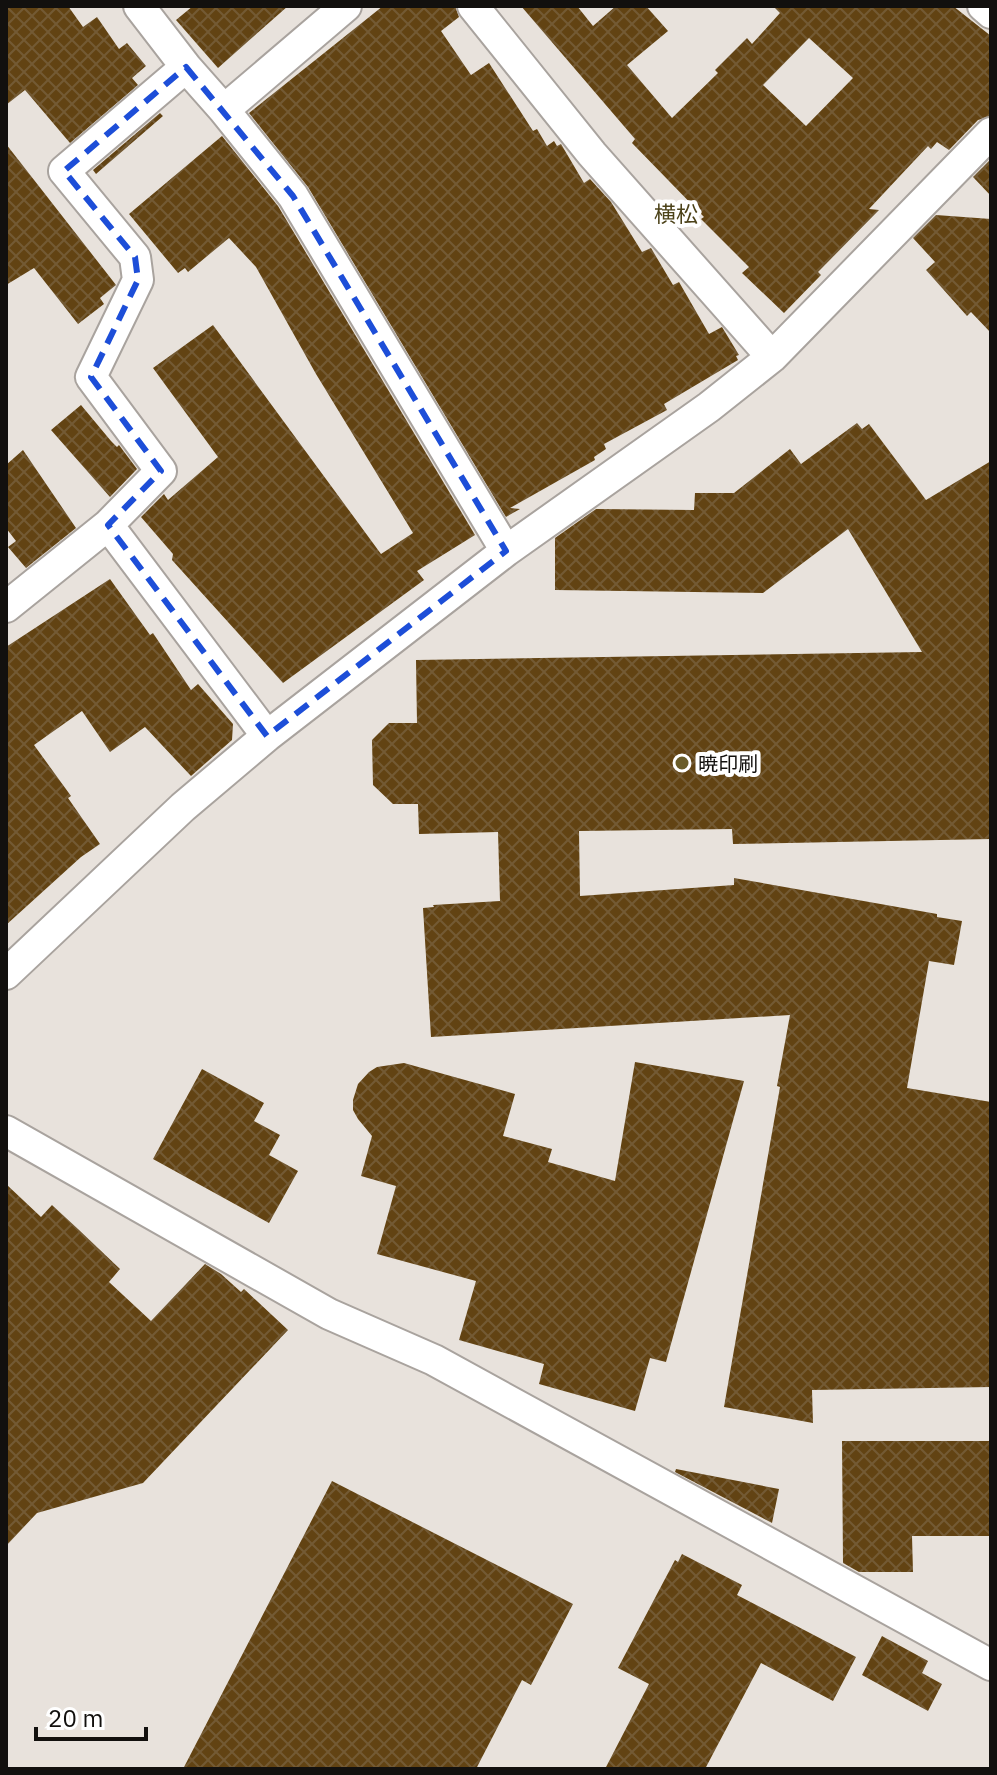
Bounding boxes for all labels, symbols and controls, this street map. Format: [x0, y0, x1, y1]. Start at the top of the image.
district label: 横松 [654, 199, 698, 228]
place label: 暁印刷 [698, 750, 758, 777]
marker: 暁印刷 [673, 754, 691, 772]
scale bar [36, 1691, 146, 1741]
text: 20 m [48, 1702, 103, 1734]

